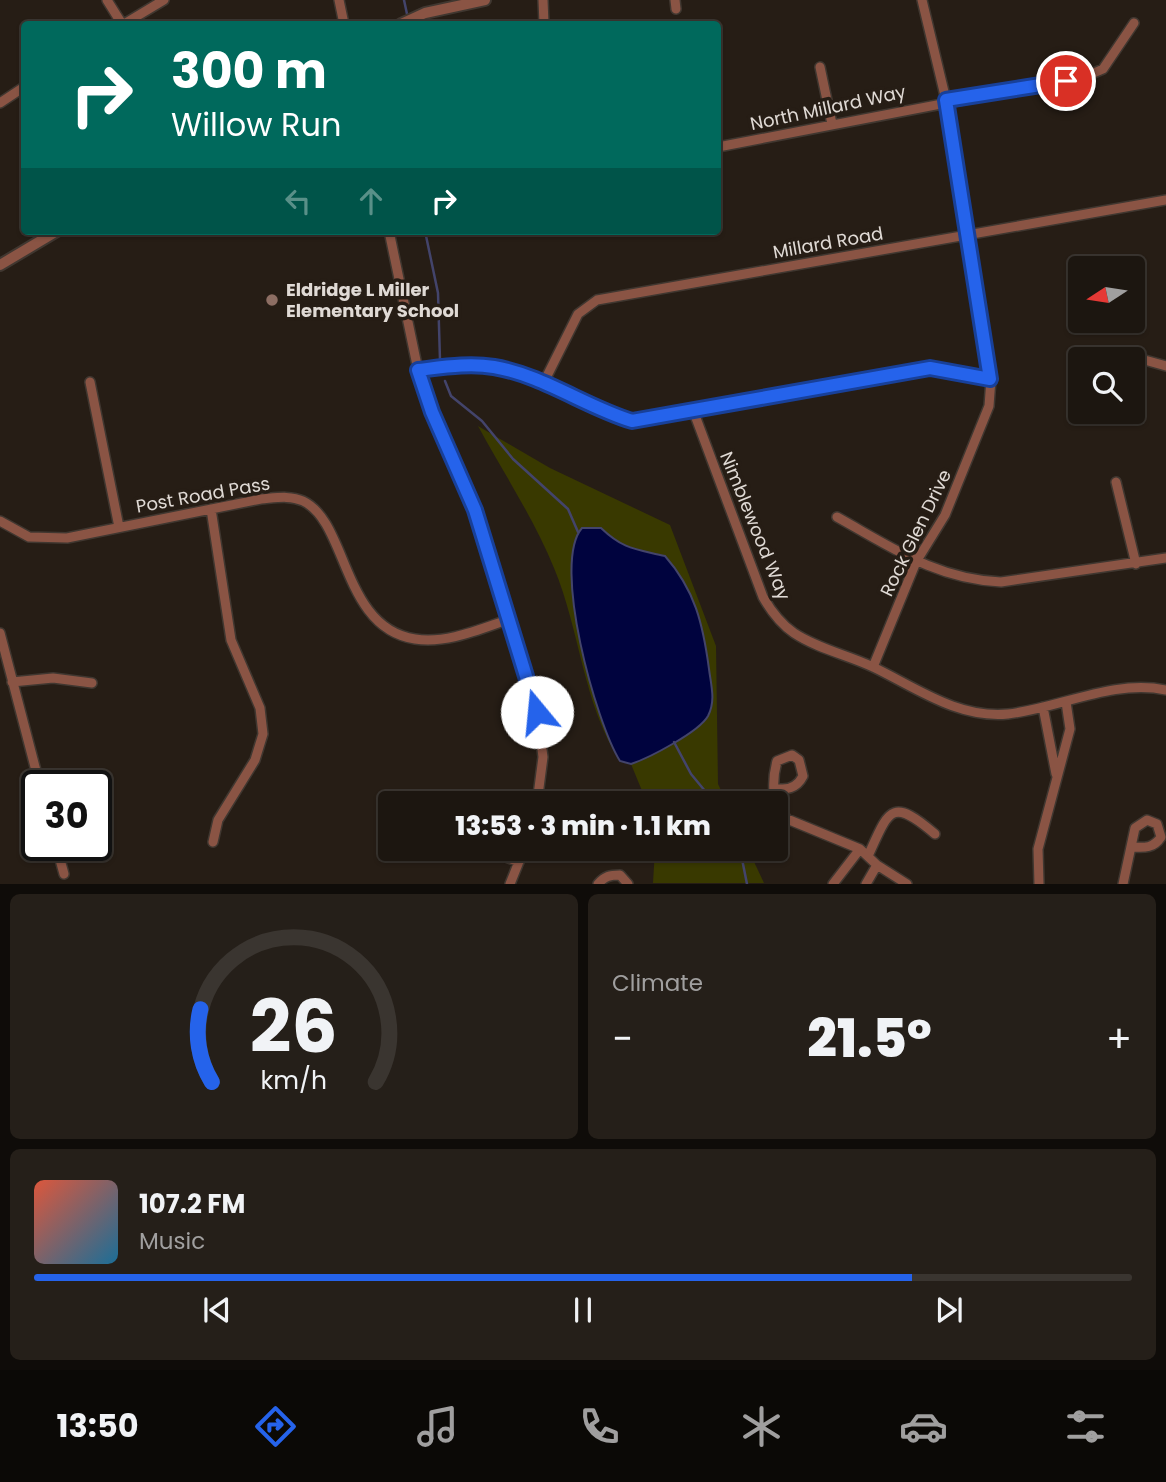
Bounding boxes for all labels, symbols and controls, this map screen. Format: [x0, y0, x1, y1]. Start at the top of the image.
text: 300 m [171, 37, 327, 105]
icon: right [56, 49, 147, 140]
pin [1036, 51, 1096, 111]
icon: arrive [1047, 62, 1085, 100]
street label: North Millard Way [748, 79, 908, 136]
text: Willow Run [171, 102, 342, 147]
icon: left [279, 182, 317, 220]
icon: ahead [352, 182, 390, 220]
icon: right [425, 182, 463, 220]
street label: Millard Road [771, 221, 885, 264]
north arrow [1068, 256, 1144, 332]
map controls [1068, 256, 1145, 424]
place label: Eldridge L Miller Elementary School [286, 277, 459, 323]
marker: Eldridge L Miller Elementary School [264, 292, 280, 308]
button: search [1068, 347, 1145, 424]
street label: Nimblewood Way [714, 448, 797, 604]
street label: Rock Glen Drive [874, 465, 957, 601]
street label: Post Road Pass [134, 470, 272, 519]
position arrow [500, 675, 574, 749]
speed limit sign: 30 [21, 770, 112, 861]
text: 13:53 · 3 min · 1.1 km [455, 808, 711, 844]
text: Climate [612, 967, 703, 999]
text: 26 [250, 977, 338, 1078]
text: 21.5° [807, 1002, 932, 1075]
text: − [612, 1012, 633, 1065]
text: + [1106, 1012, 1132, 1065]
text: km/h [261, 1063, 327, 1098]
text: 107.2 FM [139, 1186, 245, 1222]
text: Music [139, 1225, 205, 1257]
icon: previous [198, 1291, 236, 1329]
icon: pause [564, 1291, 602, 1329]
icon: next [930, 1291, 968, 1329]
icon: directions [251, 1402, 300, 1451]
icon: music [413, 1402, 462, 1451]
icon: phone [575, 1402, 624, 1451]
icon: climate [737, 1402, 786, 1451]
icon: car [899, 1402, 948, 1451]
icon: filters [1061, 1402, 1110, 1451]
text: 13:50 [56, 1403, 139, 1448]

